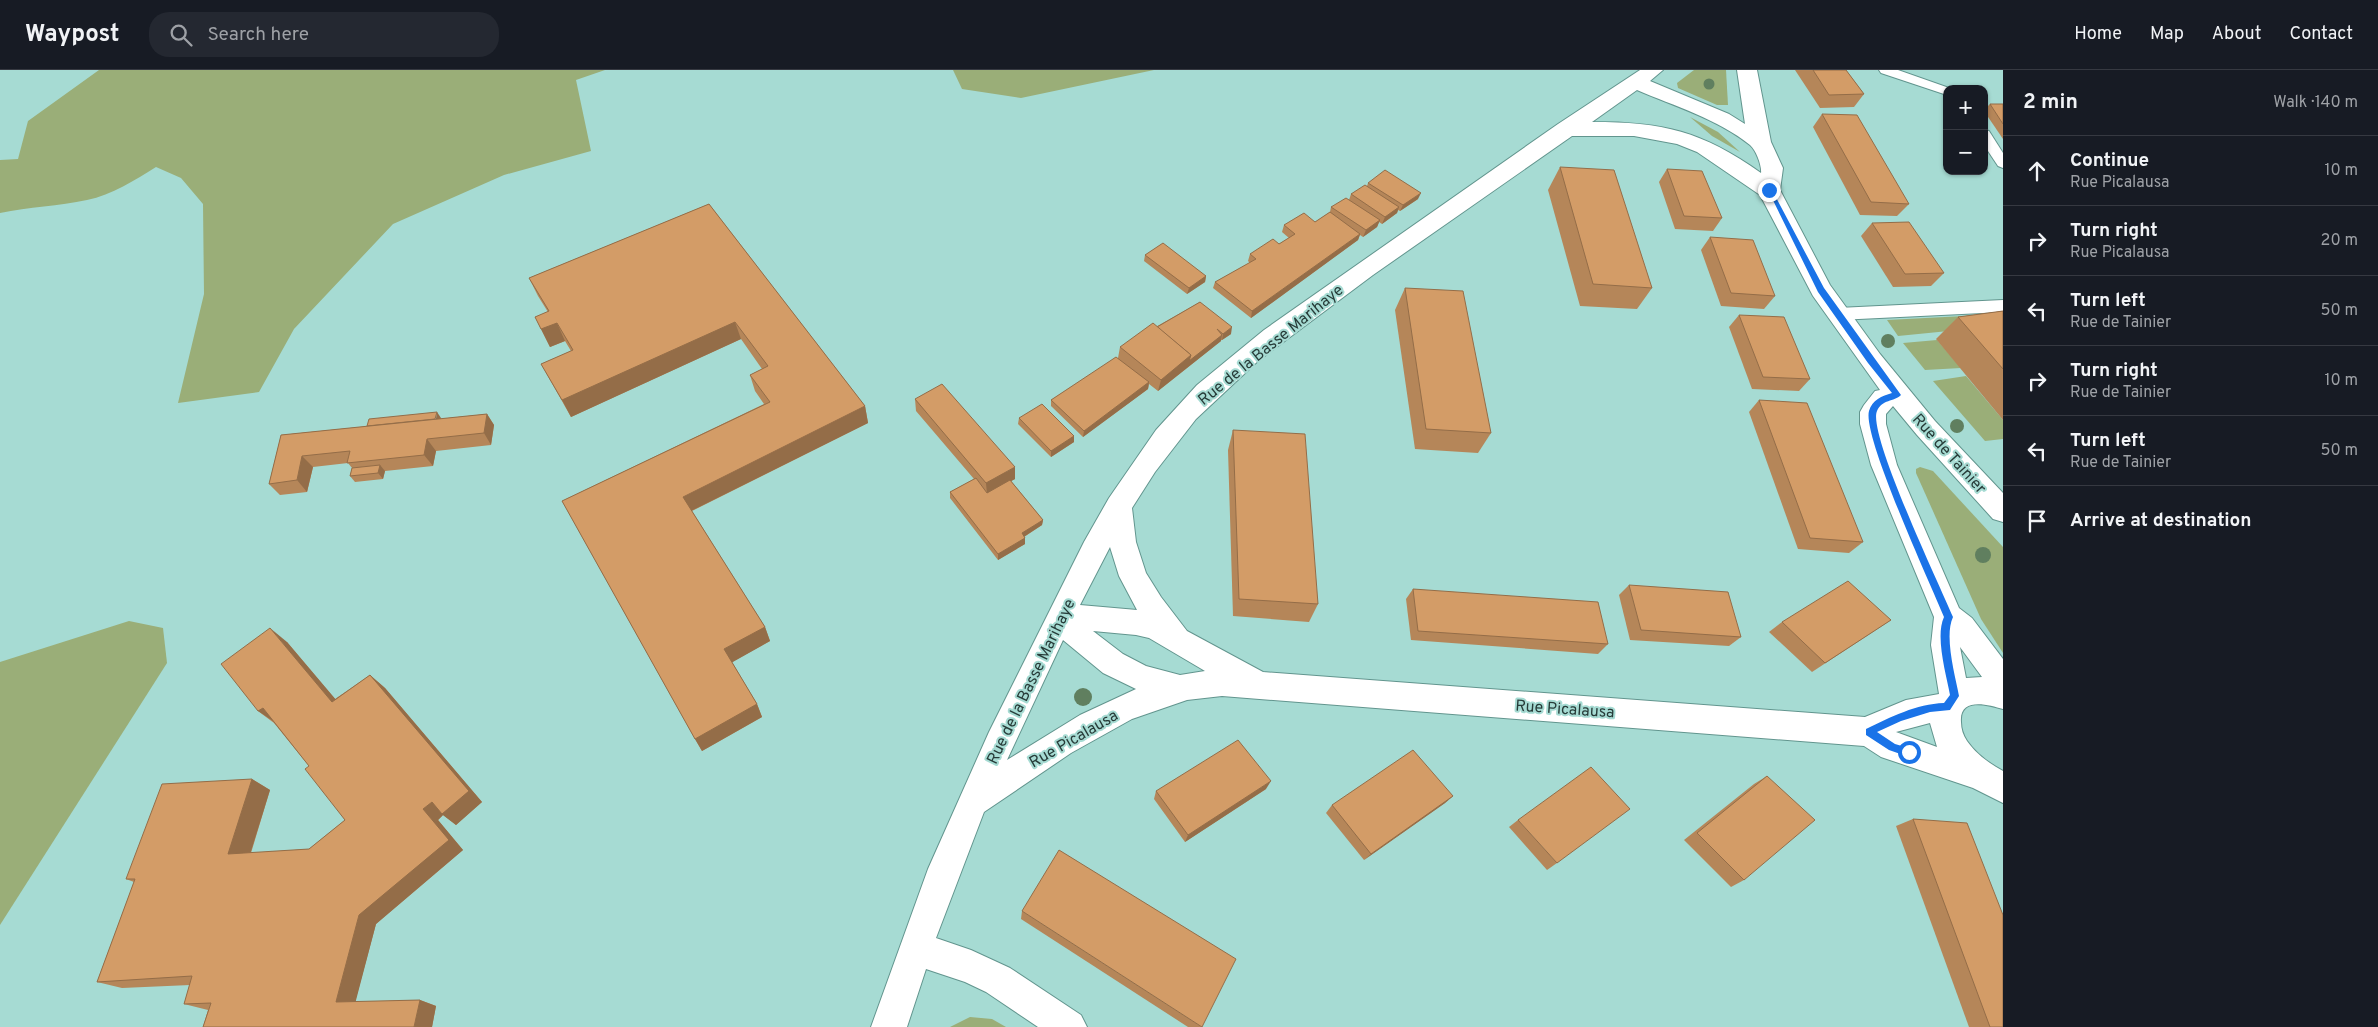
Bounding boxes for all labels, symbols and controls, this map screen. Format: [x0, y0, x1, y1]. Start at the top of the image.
search box [149, 12, 499, 57]
text: Waypost [25, 20, 119, 50]
icon: search [167, 21, 195, 49]
text: Search here [207, 23, 309, 47]
text: Home [2074, 23, 2122, 46]
text: Map [2150, 23, 2184, 46]
text: About [2212, 23, 2261, 46]
text: Contact [2289, 23, 2353, 46]
map controls [1943, 85, 1988, 175]
button: + [1943, 85, 1988, 130]
text: 2 min [2023, 89, 2078, 116]
text: Walk · 140 m [2273, 93, 2358, 113]
button: − [1943, 130, 1988, 175]
text: Continue [2070, 149, 2149, 173]
icon: ahead [2023, 157, 2051, 185]
text: 10 m [2324, 161, 2358, 181]
text: Rue Picalausa [2070, 173, 2169, 193]
route end [1758, 179, 1781, 202]
text: Turn right [2070, 219, 2158, 243]
icon: right [2023, 227, 2051, 255]
text: 20 m [2321, 231, 2358, 251]
text: Rue Picalausa [2070, 243, 2169, 263]
street label: Rue de la Basse Marihaye [1194, 281, 1348, 410]
text: Turn left [2070, 289, 2146, 313]
icon: left [2023, 297, 2051, 325]
text: 50 m [2321, 301, 2358, 321]
text: Rue de Tainier [2070, 313, 2171, 333]
text: Turn right [2070, 359, 2158, 383]
icon: right [2023, 367, 2051, 395]
text: 10 m [2324, 371, 2358, 391]
text: Rue de Tainier [2070, 383, 2171, 403]
street label: Rue de Tainier [1907, 410, 1990, 499]
text: Turn left [2070, 429, 2146, 453]
icon: left [2023, 437, 2051, 465]
text: 50 m [2321, 441, 2358, 461]
text: Rue de Tainier [2070, 453, 2171, 473]
icon: arrive [2023, 507, 2051, 535]
text: Arrive at destination [2070, 509, 2251, 533]
street label: Rue de la Basse Marihaye [983, 596, 1081, 768]
street label: Rue Picalausa [1515, 697, 1615, 723]
street label: Rue Picalausa [1026, 706, 1122, 773]
route start [1898, 741, 1921, 764]

